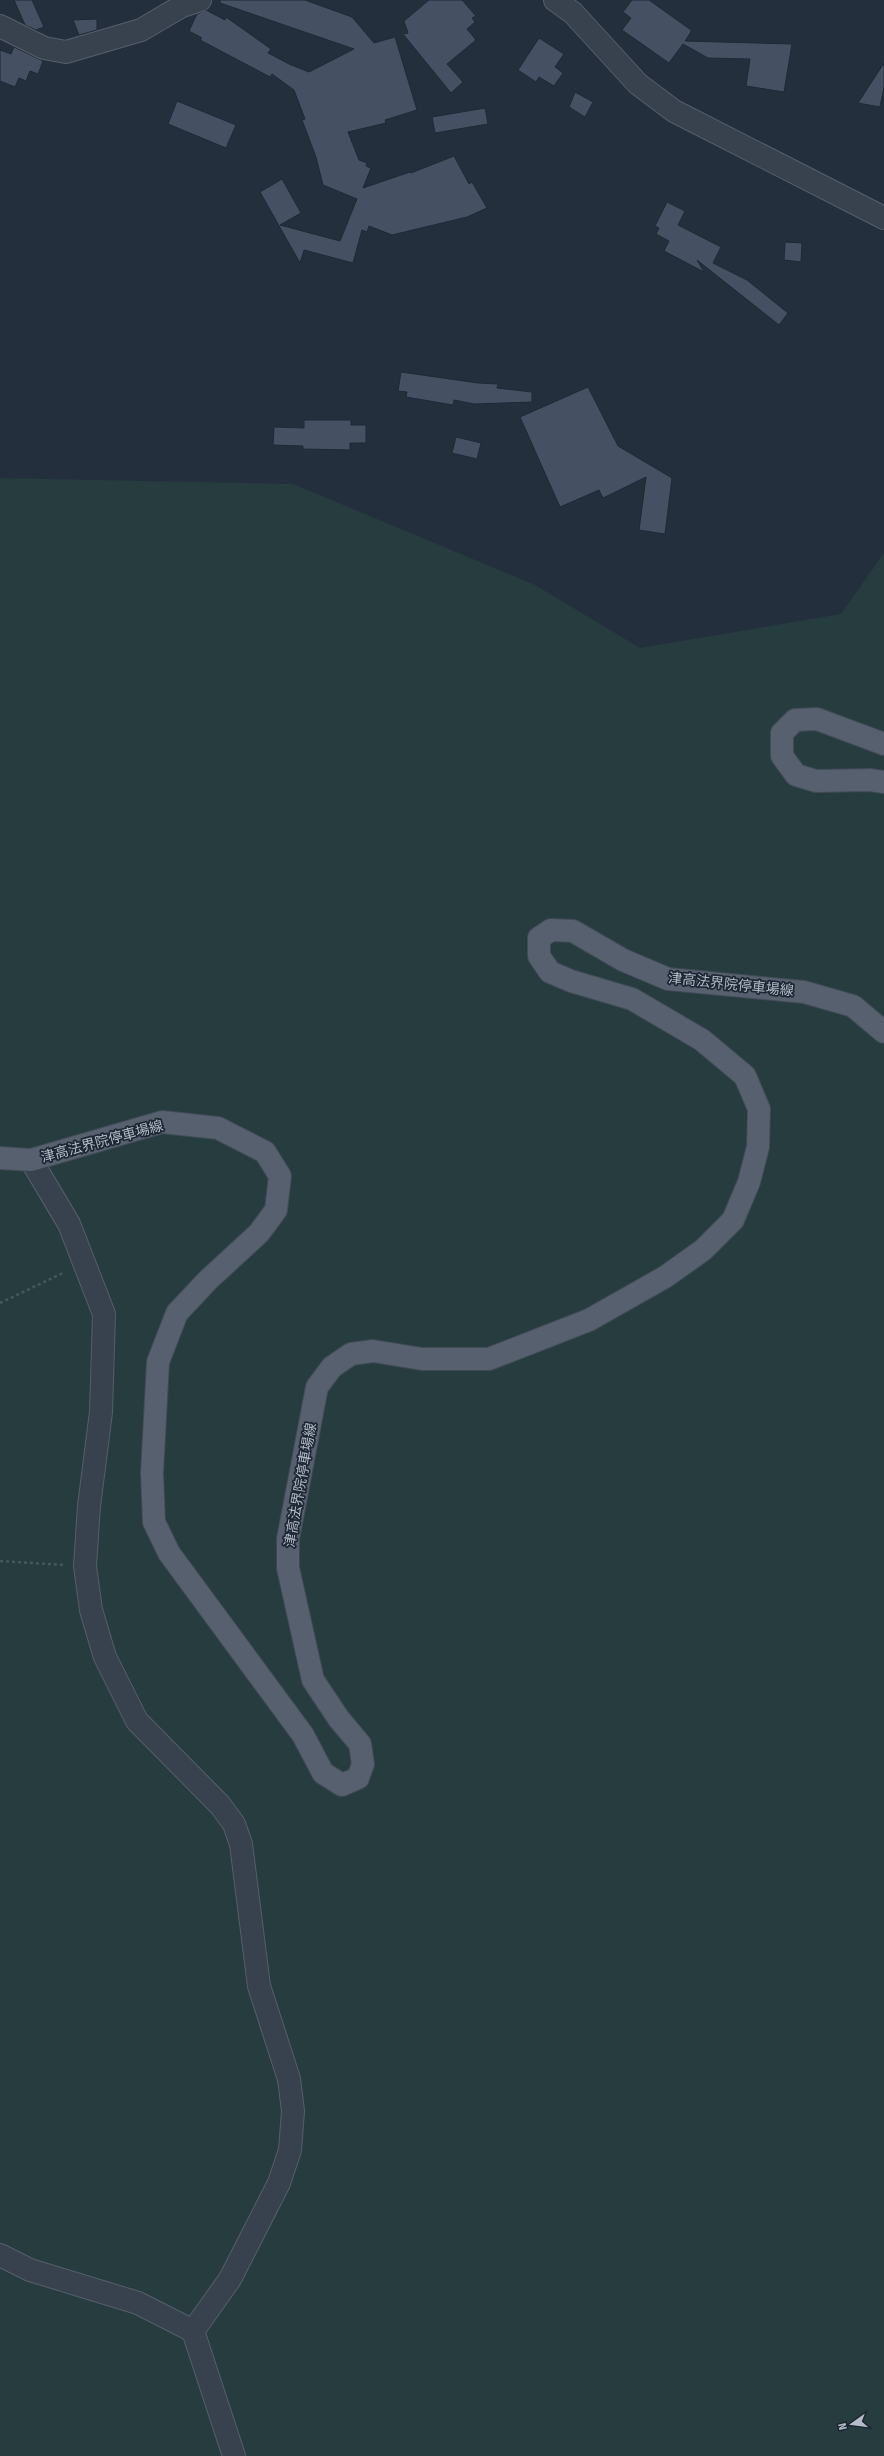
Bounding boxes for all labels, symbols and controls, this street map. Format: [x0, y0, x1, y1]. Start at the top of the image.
street label: 津高法界院停車場線 [667, 969, 794, 1000]
street label: 津高法界院停車場線 [39, 1117, 165, 1166]
street label: 津高法界院停車場線 [281, 1422, 320, 1549]
north arrow [832, 2404, 872, 2444]
text: N [836, 2422, 850, 2431]

